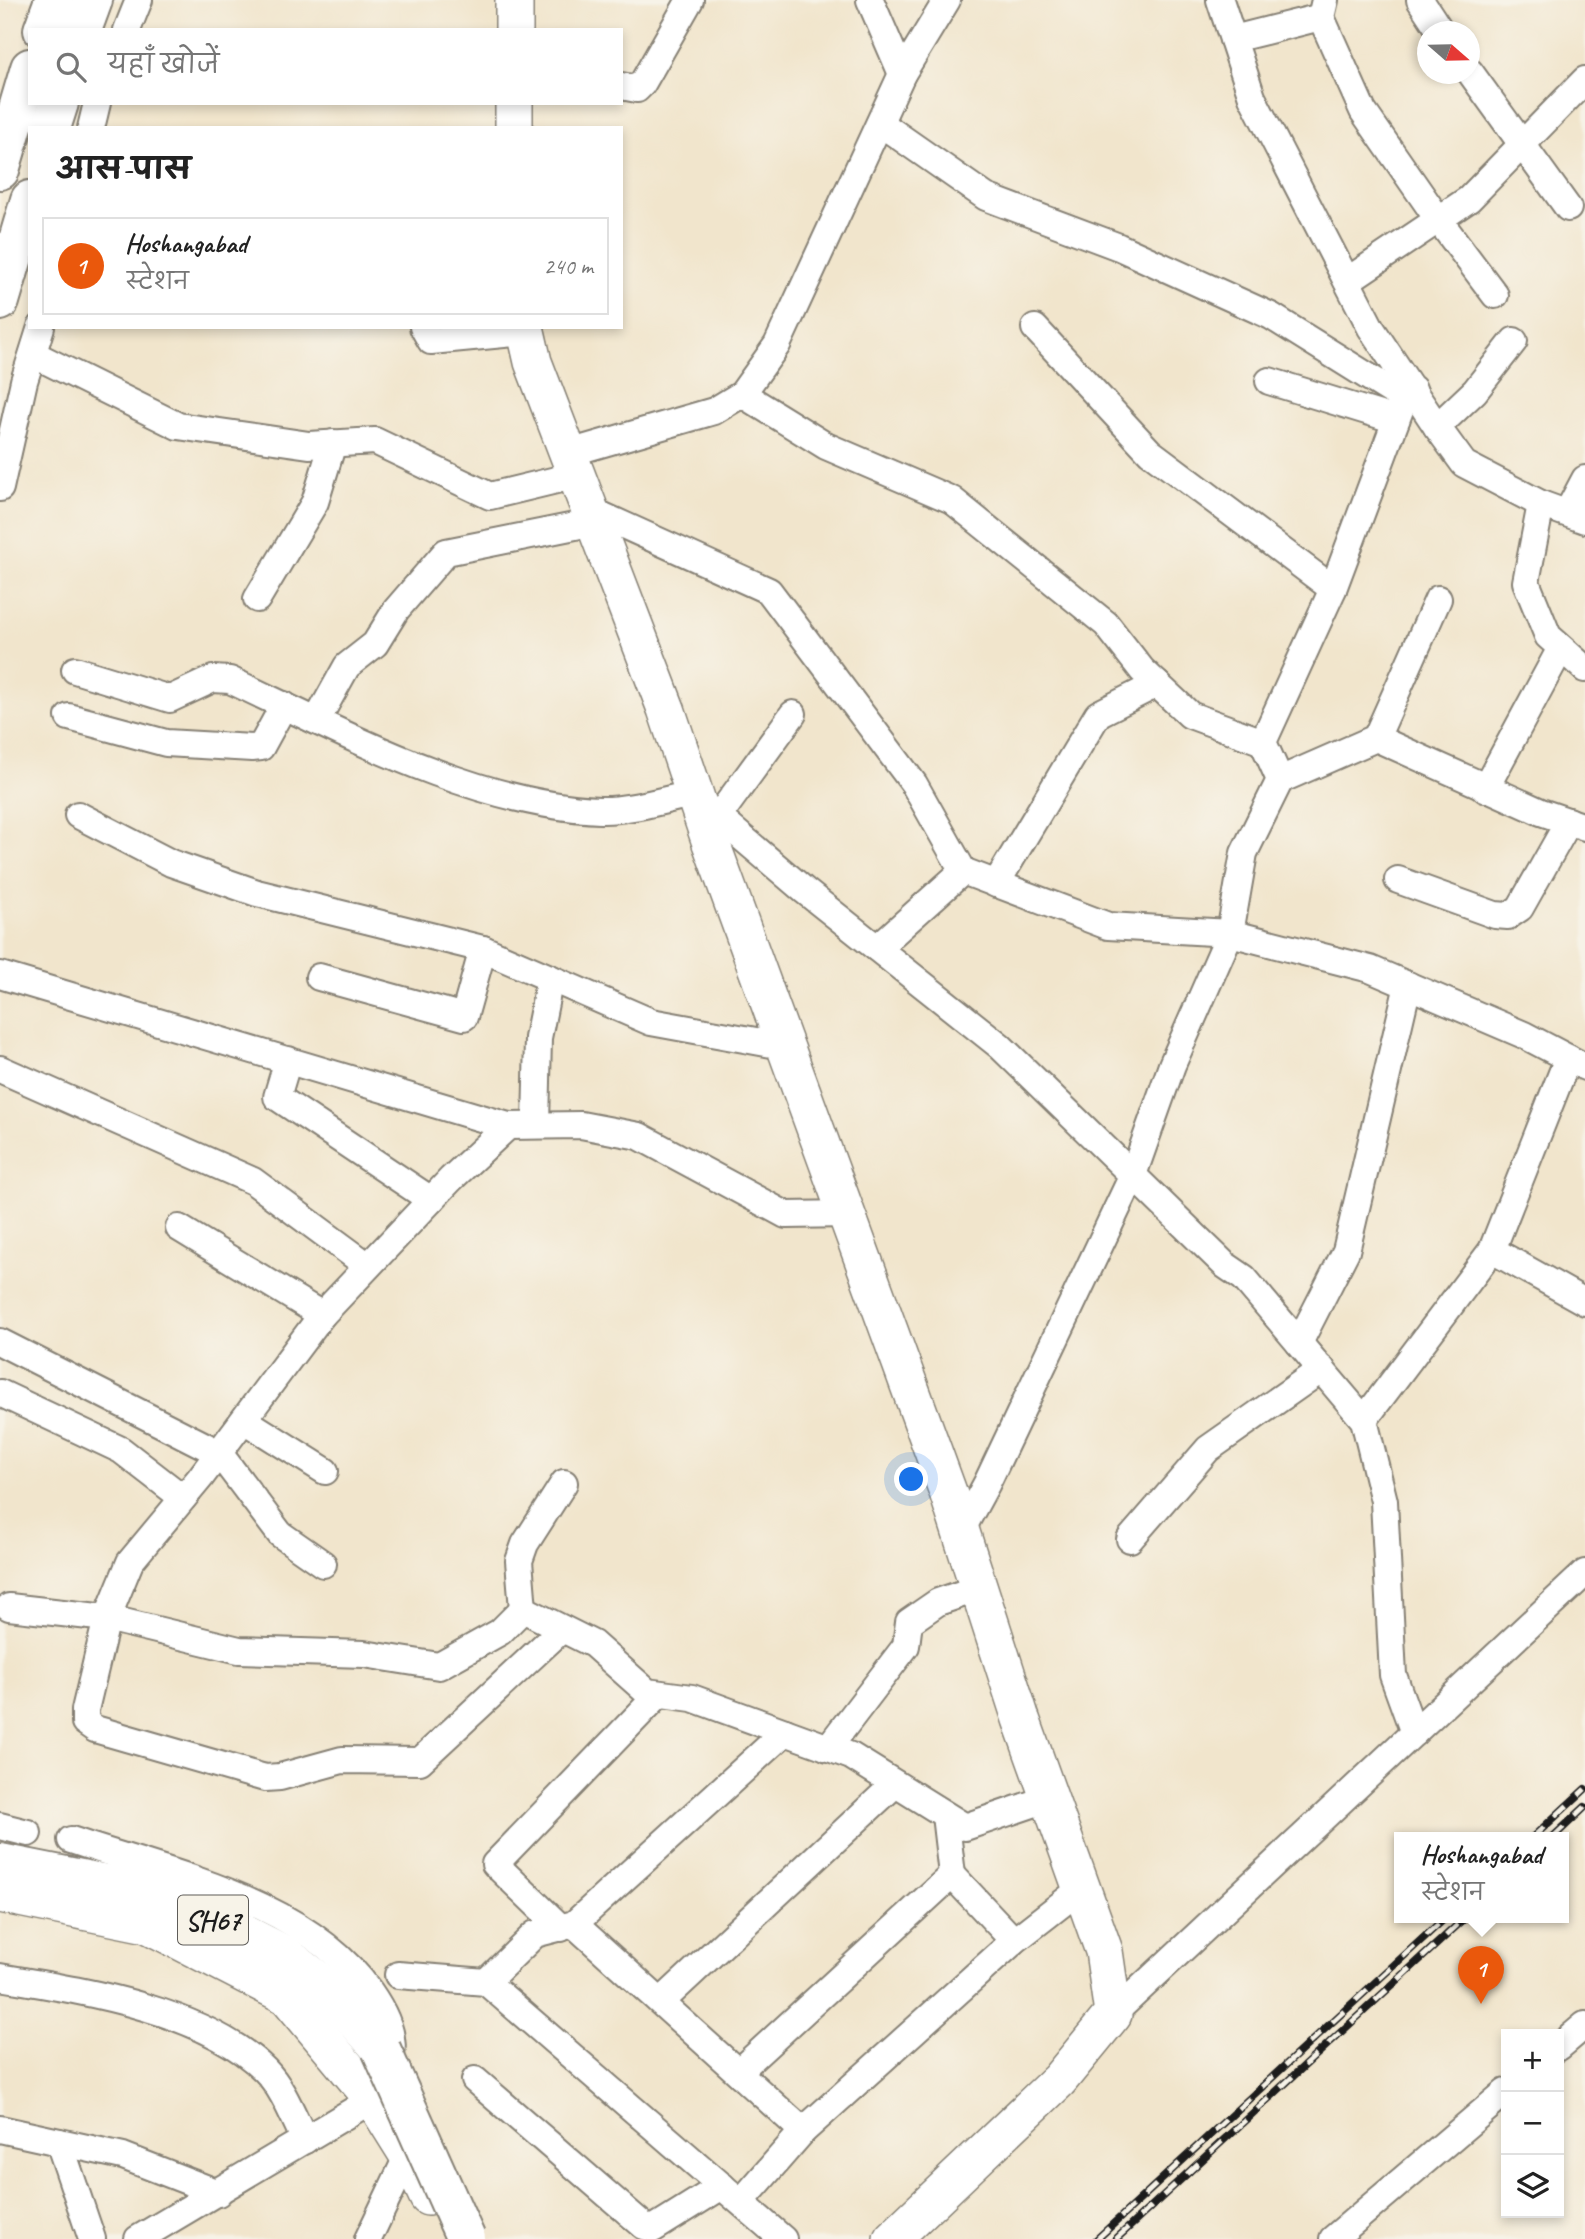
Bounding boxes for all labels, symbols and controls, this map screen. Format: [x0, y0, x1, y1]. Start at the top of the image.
north arrow [1417, 21, 1480, 84]
search box [28, 28, 623, 105]
icon: search [52, 48, 90, 86]
text: यहाँ खोजें [108, 48, 219, 81]
text: आस-पास [56, 150, 191, 188]
text: Hoshangabad [125, 227, 247, 260]
text: 1 [76, 252, 86, 281]
text: 240 m [544, 252, 593, 281]
text: स्टेशन [125, 267, 189, 296]
your location [894, 1462, 928, 1496]
popup [1394, 1832, 1569, 1923]
text: Hoshangabad [1420, 1838, 1543, 1871]
text: स्टेशन [1420, 1878, 1484, 1907]
road number: SH67 [178, 1896, 248, 1944]
pin: 1 [1458, 1946, 1504, 2004]
map controls [1501, 2029, 1564, 2218]
button: + [1501, 2029, 1564, 2092]
button: − [1501, 2092, 1564, 2155]
button: layers [1501, 2155, 1564, 2218]

